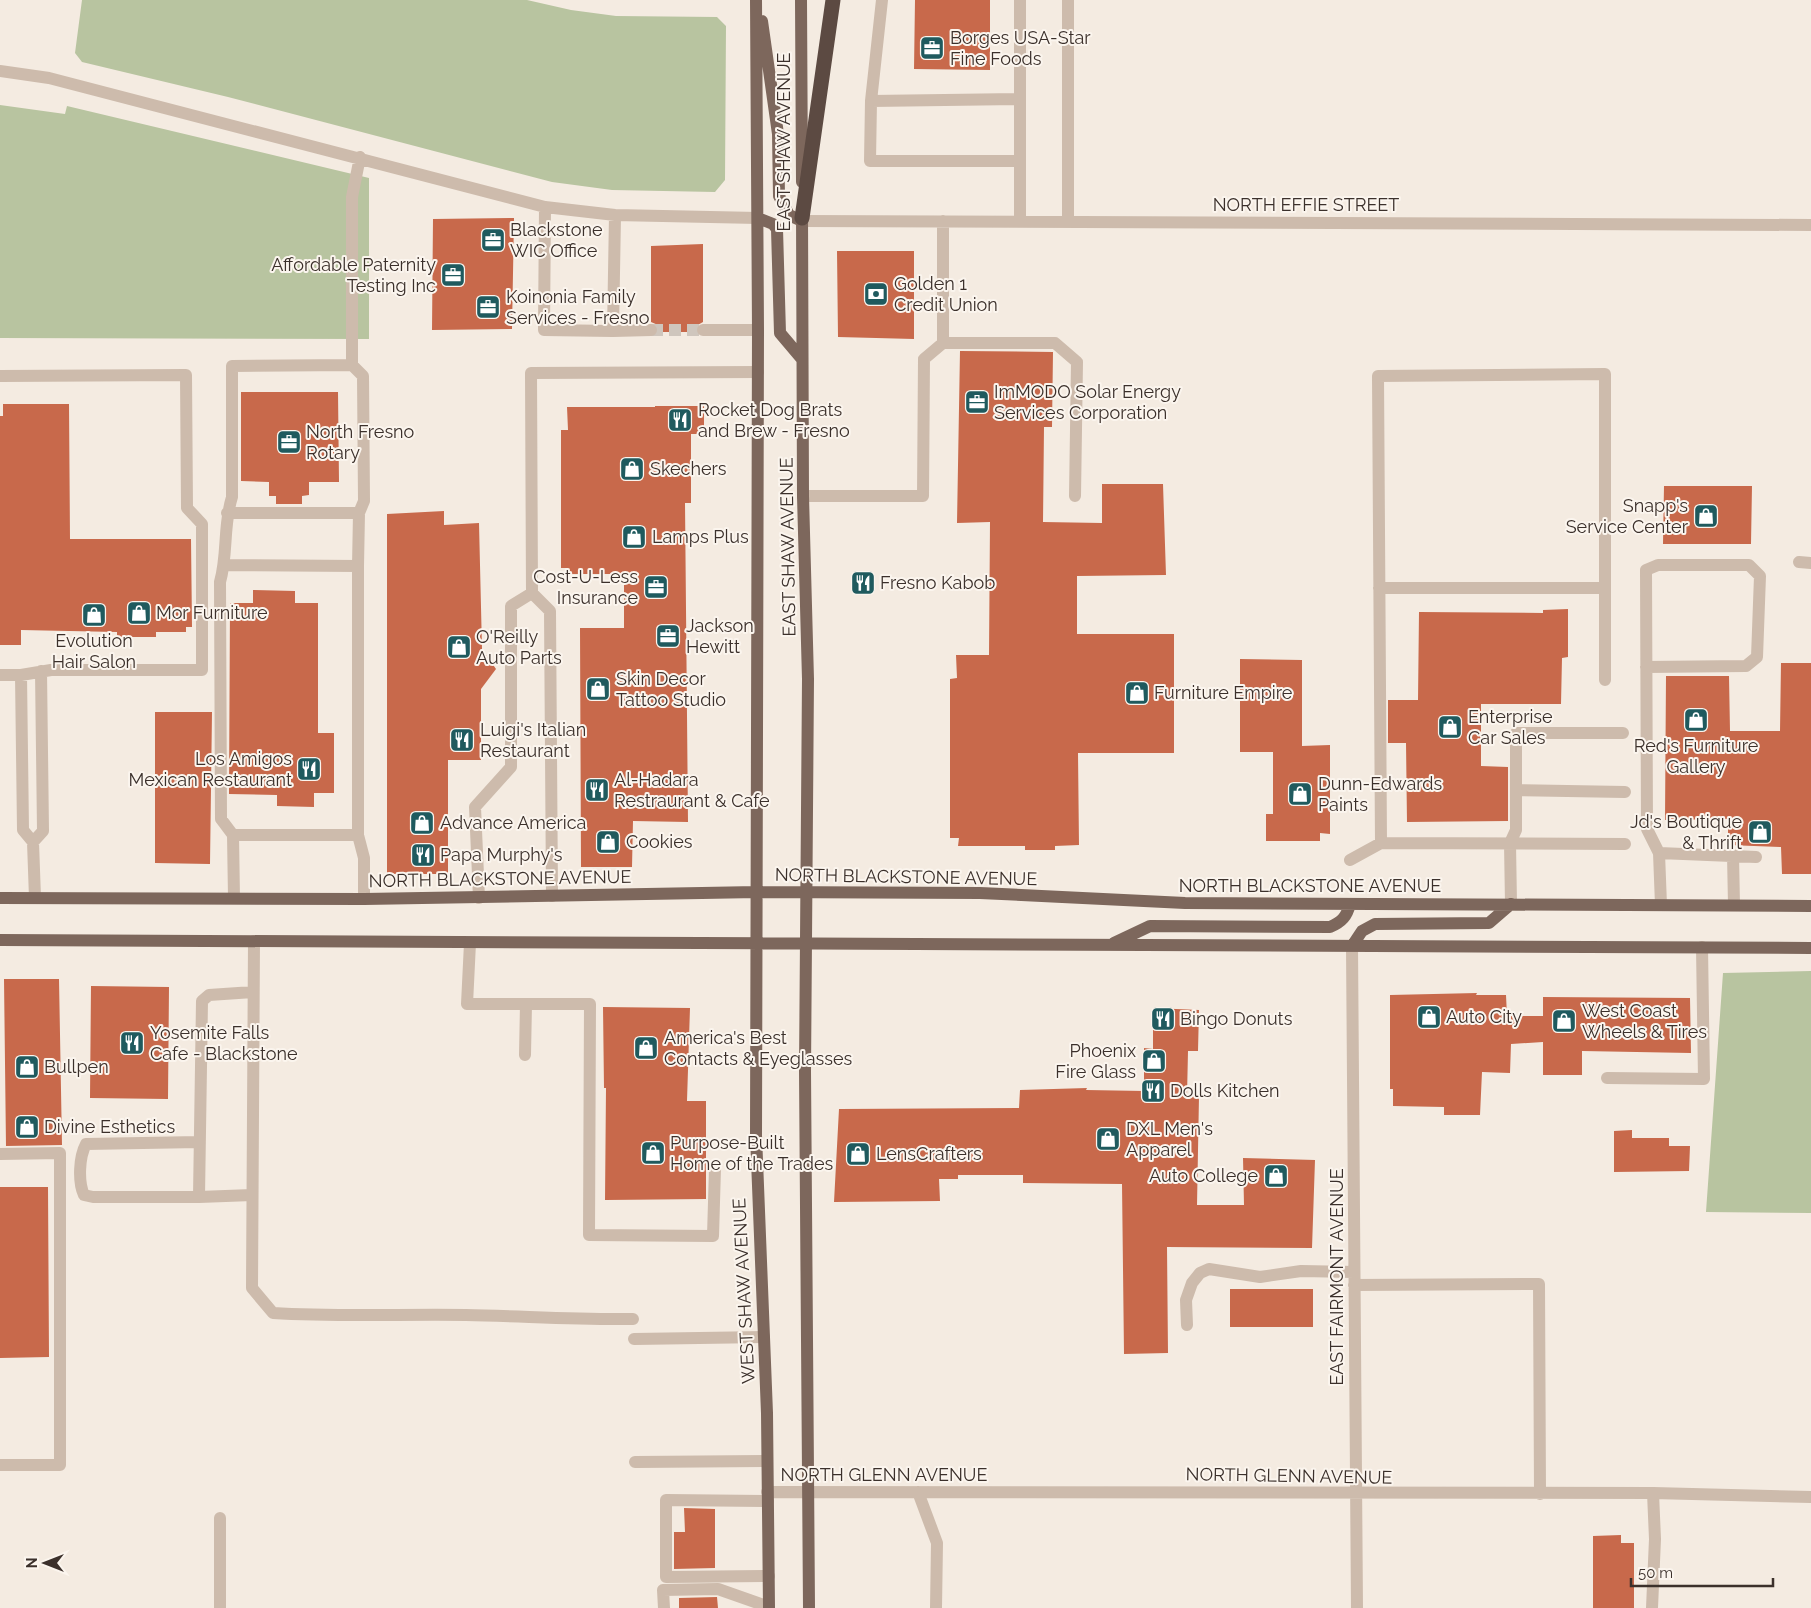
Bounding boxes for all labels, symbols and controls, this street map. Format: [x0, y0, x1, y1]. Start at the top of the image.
place label: Borges USA-Star Fine Foods [950, 27, 1091, 69]
office icon: Borges USA-Star Fine Foods [919, 35, 945, 61]
street label: EAST SHAW AVENUE [773, 52, 794, 232]
street label: NORTH EFFIE STREET [1213, 194, 1399, 215]
place label: Blackstone WIC Office [510, 219, 603, 261]
office icon: Blackstone WIC Office [480, 227, 506, 253]
place label: Affordable Paternity Testing Inc [271, 254, 436, 296]
office icon: Affordable Paternity Testing Inc [440, 262, 466, 288]
place label: Golden 1 Credit Union [894, 273, 998, 315]
bank icon: Golden 1 Credit Union [863, 281, 889, 307]
place label: Koinonia Family Services - Fresno [506, 286, 650, 328]
office icon: Koinonia Family Services - Fresno [475, 294, 501, 320]
place label: ImMODO Solar Energy Services Corporation [994, 381, 1181, 423]
office icon: ImMODO Solar Energy Services Corporation [964, 389, 990, 415]
place label: Rocket Dog Brats and Brew - Fresno [698, 399, 850, 441]
restaurant icon: Rocket Dog Brats and Brew - Fresno [667, 407, 693, 433]
place label: North Fresno Rotary [306, 421, 415, 463]
office icon: North Fresno Rotary [276, 429, 302, 455]
shop icon: Skechers [619, 456, 645, 482]
street label: EAST SHAW AVENUE [775, 457, 800, 637]
place label: Skechers [650, 458, 727, 479]
place label: Snapp's Service Center [1566, 495, 1689, 537]
shop icon: Snapp's Service Center [1693, 503, 1719, 529]
shop icon: Lamps Plus [621, 524, 647, 550]
place label: Lamps Plus [652, 526, 749, 547]
place label: Cost-U-Less Insurance [533, 566, 638, 608]
restaurant icon: Fresno Kabob [850, 570, 876, 596]
place label: Fresno Kabob [880, 572, 995, 593]
office icon: Cost-U-Less Insurance [643, 574, 669, 600]
shop icon: Mor Furniture [126, 600, 152, 626]
shop icon: Evolution Hair Salon [81, 602, 107, 628]
place label: Mor Furniture [156, 602, 268, 623]
place label: Jackson Hewitt [686, 615, 754, 657]
office icon: Jackson Hewitt [655, 623, 681, 649]
place label: O'Reilly Auto Parts [476, 626, 562, 668]
place label: Evolution Hair Salon [52, 630, 136, 672]
shop icon: O'Reilly Auto Parts [446, 634, 472, 660]
place label: Skin Decor Tattoo Studio [616, 668, 726, 710]
shop icon: Skin Decor Tattoo Studio [585, 676, 611, 702]
shop icon: Furniture Empire [1124, 680, 1150, 706]
place label: Furniture Empire [1154, 682, 1293, 703]
place label: Enterprise Car Sales [1468, 706, 1553, 748]
shop icon: Red's Furniture Gallery [1683, 707, 1709, 733]
shop icon: Enterprise Car Sales [1437, 714, 1463, 740]
place label: Luigi's Italian Restaurant [480, 719, 586, 761]
restaurant icon: Luigi's Italian Restaurant [449, 727, 475, 753]
place label: Red's Furniture Gallery [1634, 735, 1759, 777]
place label: Los Amigos Mexican Restaurant [129, 748, 292, 790]
restaurant icon: Los Amigos Mexican Restaurant [296, 756, 322, 782]
place label: Al-Hadara Restraurant & Cafe [614, 769, 770, 811]
place label: Dunn-Edwards Paints [1318, 773, 1443, 815]
restaurant icon: Al-Hadara Restraurant & Cafe [584, 777, 610, 803]
shop icon: Dunn-Edwards Paints [1287, 781, 1313, 807]
shop icon: Advance America [409, 810, 435, 836]
place label: Jd's Boutique & Thrift [1630, 811, 1742, 853]
place label: Advance America [440, 812, 586, 833]
shop icon: Jd's Boutique & Thrift [1747, 819, 1773, 845]
shop icon: Cookies [595, 829, 621, 855]
place label: Cookies [626, 831, 693, 852]
restaurant icon: Papa Murphy's [410, 842, 436, 868]
place label: Papa Murphy's [440, 844, 563, 865]
street label: NORTH BLACKSTONE AVENUE [775, 864, 1037, 889]
street label: NORTH BLACKSTONE AVENUE [369, 866, 631, 891]
street label: NORTH BLACKSTONE AVENUE [1179, 875, 1441, 896]
place label: West Coast Wheels & Tires [1582, 1000, 1707, 1042]
shop icon: Auto City [1416, 1004, 1442, 1030]
restaurant icon: Bingo Donuts [1150, 1006, 1176, 1032]
place label: Auto City [1446, 1006, 1522, 1027]
place label: Bingo Donuts [1180, 1008, 1293, 1029]
shop icon: West Coast Wheels & Tires [1551, 1008, 1577, 1034]
place label: Yosemite Falls Cafe - Blackstone [150, 1022, 298, 1064]
place label: America's Best Contacts & Eyeglasses [664, 1027, 852, 1069]
restaurant icon: Yosemite Falls Cafe - Blackstone [119, 1030, 145, 1056]
shop icon: America's Best Contacts & Eyeglasses [633, 1035, 659, 1061]
place label: Phoenix Fire Glass [1055, 1040, 1136, 1082]
shop icon: Phoenix Fire Glass [1141, 1048, 1167, 1074]
shop icon: Bullpen [14, 1054, 40, 1080]
place label: Bullpen [44, 1056, 109, 1077]
restaurant icon: Dolls Kitchen [1140, 1078, 1166, 1104]
place label: Dolls Kitchen [1170, 1080, 1279, 1101]
shop icon: Divine Esthetics [14, 1114, 40, 1140]
place label: Divine Esthetics [44, 1116, 175, 1137]
place label: DXL Men's Apparel [1126, 1118, 1213, 1160]
shop icon: DXL Men's Apparel [1095, 1126, 1121, 1152]
place label: Purpose-Built Home of the Trades [670, 1132, 834, 1174]
shop icon: Purpose-Built Home of the Trades [640, 1140, 666, 1166]
shop icon: LensCrafters [845, 1141, 871, 1167]
place label: LensCrafters [876, 1143, 982, 1164]
shop icon: Auto College [1263, 1163, 1289, 1189]
place label: Auto College [1149, 1165, 1258, 1186]
street label: EAST FAIRMONT AVENUE [1326, 1168, 1347, 1386]
street label: WEST SHAW AVENUE [728, 1198, 759, 1384]
street label: NORTH GLENN AVENUE [1185, 1463, 1393, 1488]
street label: NORTH GLENN AVENUE [781, 1464, 987, 1485]
north arrow [20, 1538, 70, 1588]
scale bar [1631, 1556, 1774, 1588]
text: N [24, 1558, 40, 1568]
text: 50 m [1638, 1564, 1673, 1582]

